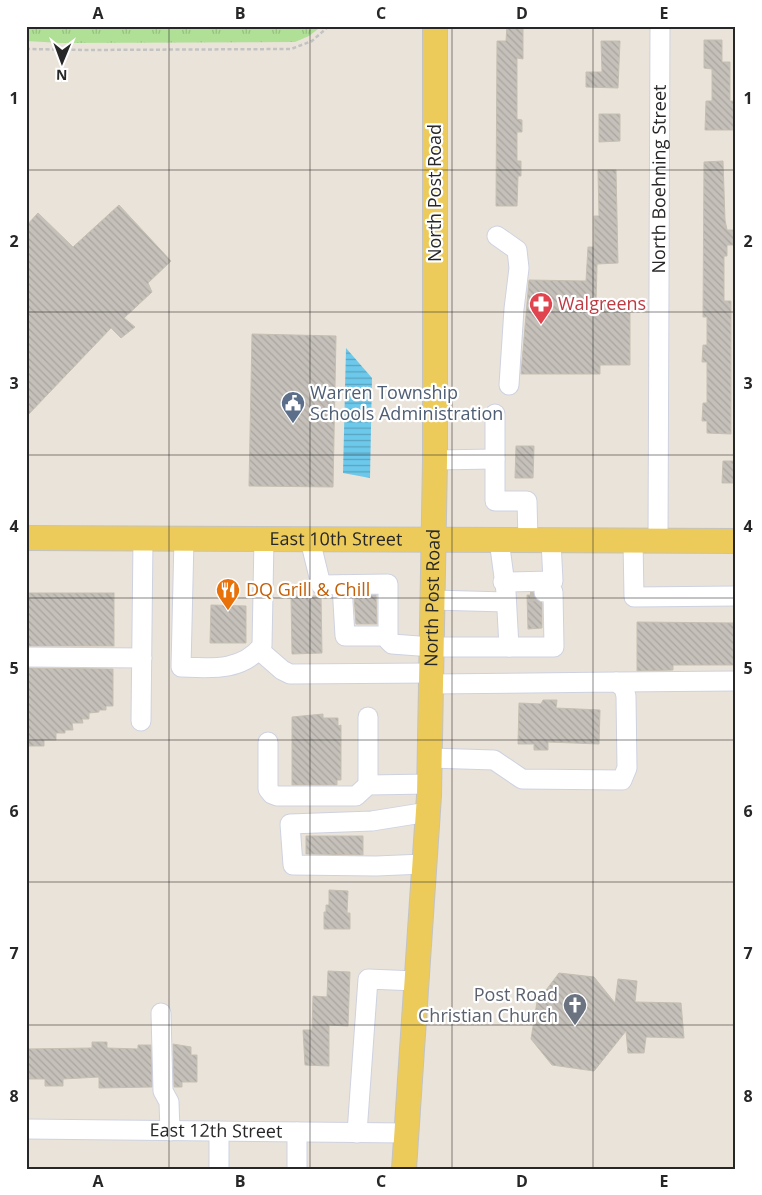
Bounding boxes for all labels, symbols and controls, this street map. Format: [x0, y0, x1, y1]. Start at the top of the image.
text: A [92, 2, 104, 24]
text: B [235, 2, 245, 24]
text: C [376, 2, 386, 24]
text: D [516, 2, 528, 24]
text: E [660, 2, 669, 24]
north arrow [38, 38, 88, 88]
text: N [56, 66, 68, 85]
street label: North Boehning Street [646, 84, 671, 274]
text: 1 [9, 87, 19, 109]
text: 1 [743, 87, 753, 109]
street label: North Post Road [422, 124, 446, 262]
text: 2 [9, 230, 19, 252]
text: 2 [743, 230, 753, 252]
pharmacy icon: Walgreens [528, 291, 554, 325]
place label: Walgreens [558, 291, 646, 315]
text: 3 [9, 372, 19, 394]
text: 3 [743, 372, 753, 394]
place label: Warren Township Schools Administration [310, 380, 503, 425]
public building icon: Warren Township Schools Administration [280, 390, 306, 424]
text: 4 [9, 515, 19, 537]
text: 4 [743, 515, 753, 537]
street label: East 10th Street [270, 526, 402, 551]
street label: North Post Road [418, 529, 445, 667]
restaurant icon: DQ Grill & Chill [215, 577, 241, 611]
place label: DQ Grill & Chill [246, 577, 370, 601]
text: 5 [9, 657, 19, 679]
text: 5 [743, 657, 753, 679]
text: 6 [9, 800, 19, 822]
text: 6 [743, 800, 753, 822]
text: 7 [9, 942, 19, 964]
text: 7 [743, 942, 753, 964]
place label: Post Road Christian Church [418, 982, 558, 1027]
church icon: Post Road Christian Church [562, 992, 588, 1026]
text: 8 [9, 1085, 19, 1107]
text: 8 [743, 1085, 753, 1107]
street label: East 12th Street [149, 1117, 283, 1143]
text: A [92, 1170, 104, 1192]
text: B [235, 1170, 245, 1192]
text: C [376, 1170, 386, 1192]
text: D [516, 1170, 528, 1192]
text: E [660, 1170, 669, 1192]

